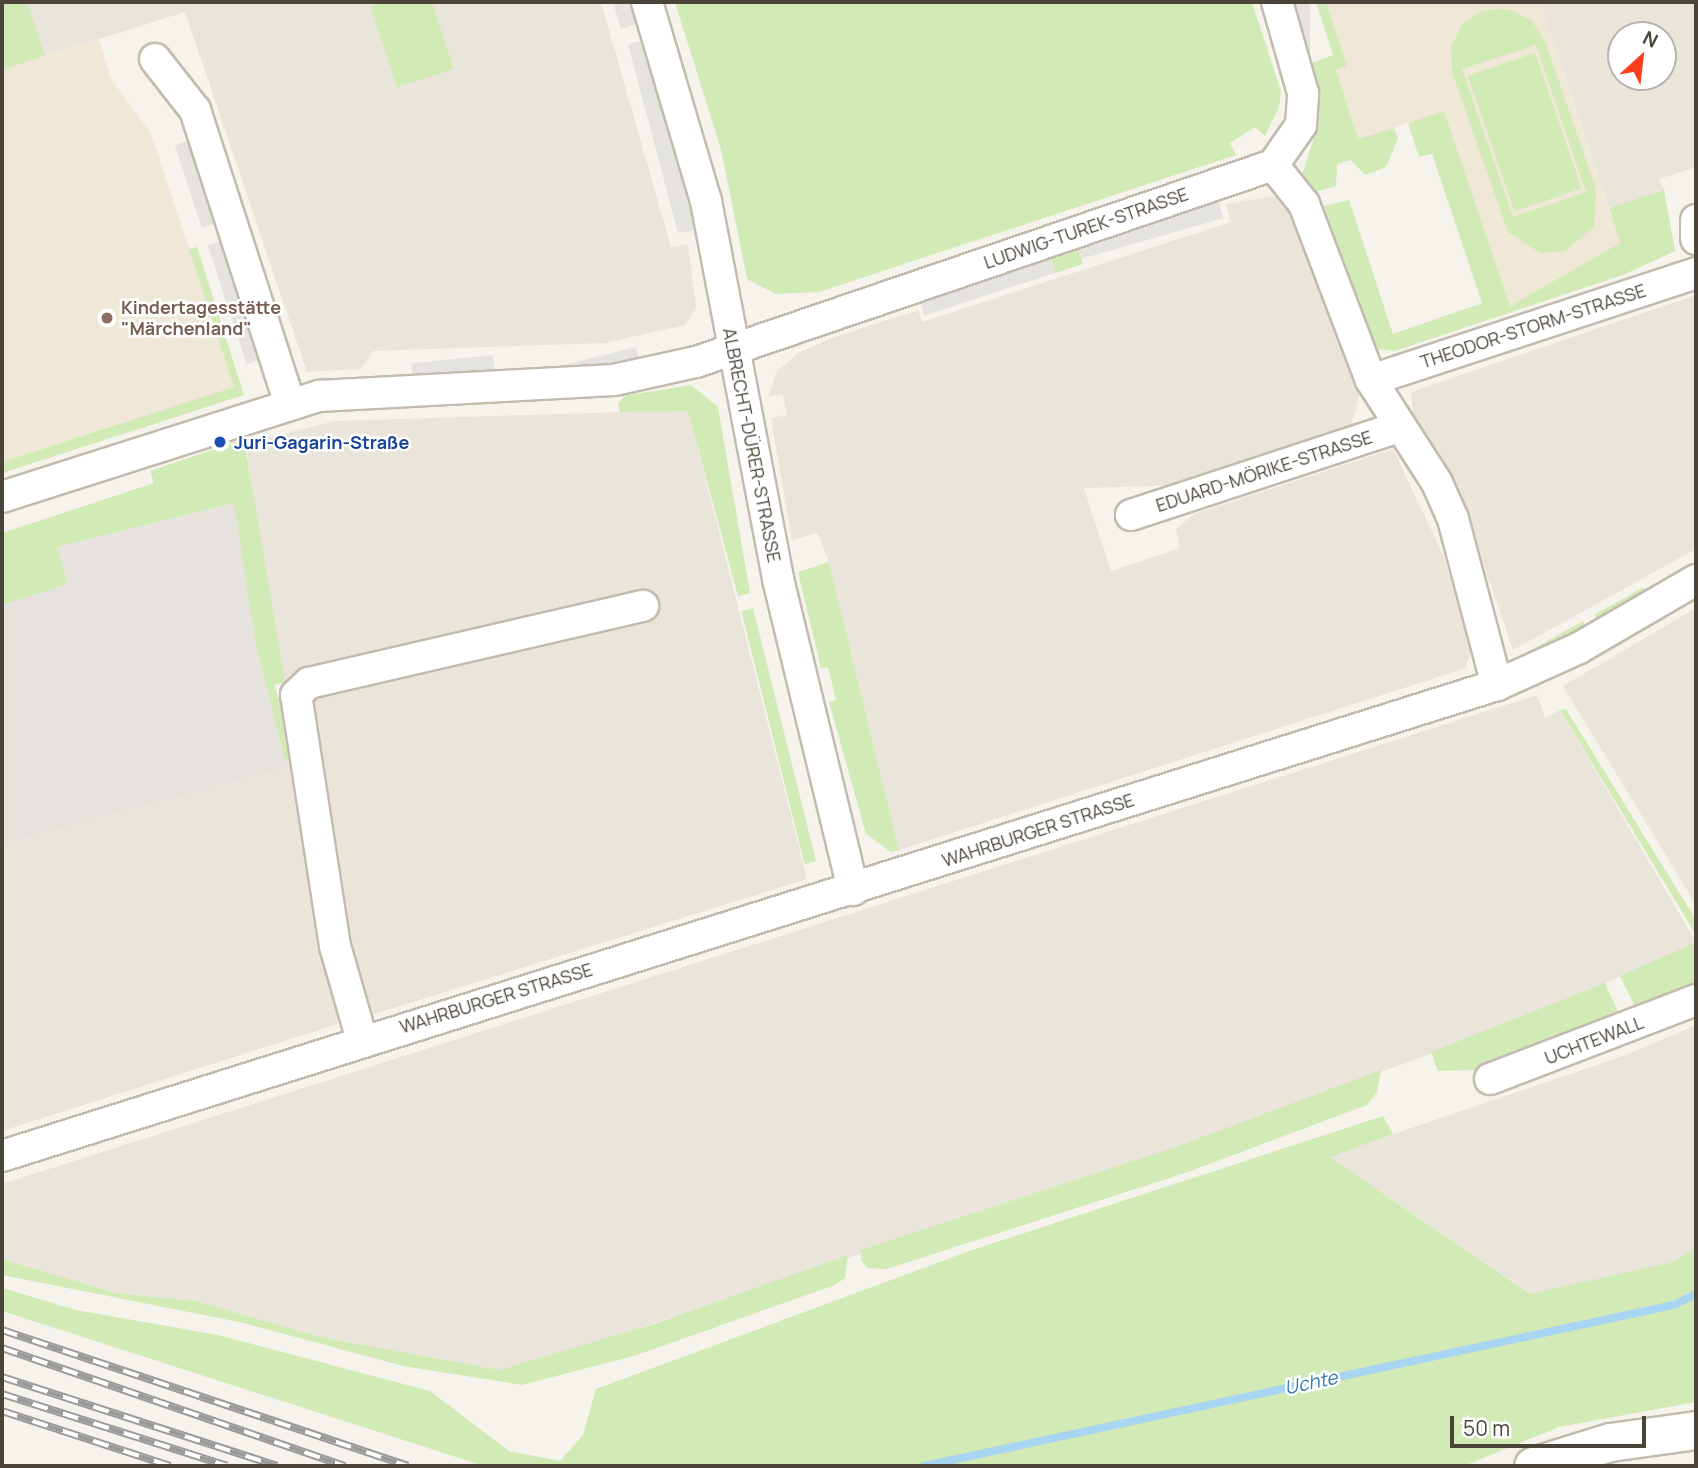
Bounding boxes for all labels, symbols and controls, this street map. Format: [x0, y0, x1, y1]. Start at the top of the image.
north arrow [1607, 21, 1677, 91]
text: N [1639, 24, 1663, 54]
street label: LUDWIG-TUREK-STRASSE [981, 183, 1191, 273]
street label: THEODOR-STORM-STRASSE [1418, 279, 1648, 373]
place label: Kindertagesstätte "Märchenland" [121, 297, 281, 340]
marker: Kindertagesstätte "Märchenland" [99, 310, 115, 326]
street label: ALBRECHT-DÜRER-STRASSE [719, 326, 785, 564]
street label: EDUARD-MÖRIKE-STRASSE [1153, 426, 1375, 516]
place label: Juri-Gagarin-Straße [234, 431, 409, 453]
marker: Juri-Gagarin-Straße [212, 434, 228, 450]
street label: WAHRBURGER STRASSE [939, 789, 1137, 871]
street label: WAHRBURGER STRASSE [397, 958, 595, 1038]
street label: UCHTEWALL [1541, 1011, 1647, 1069]
water label: Uchte [1282, 1366, 1340, 1400]
scale bar [1453, 1402, 1649, 1446]
text: 50 m [1463, 1414, 1510, 1442]

